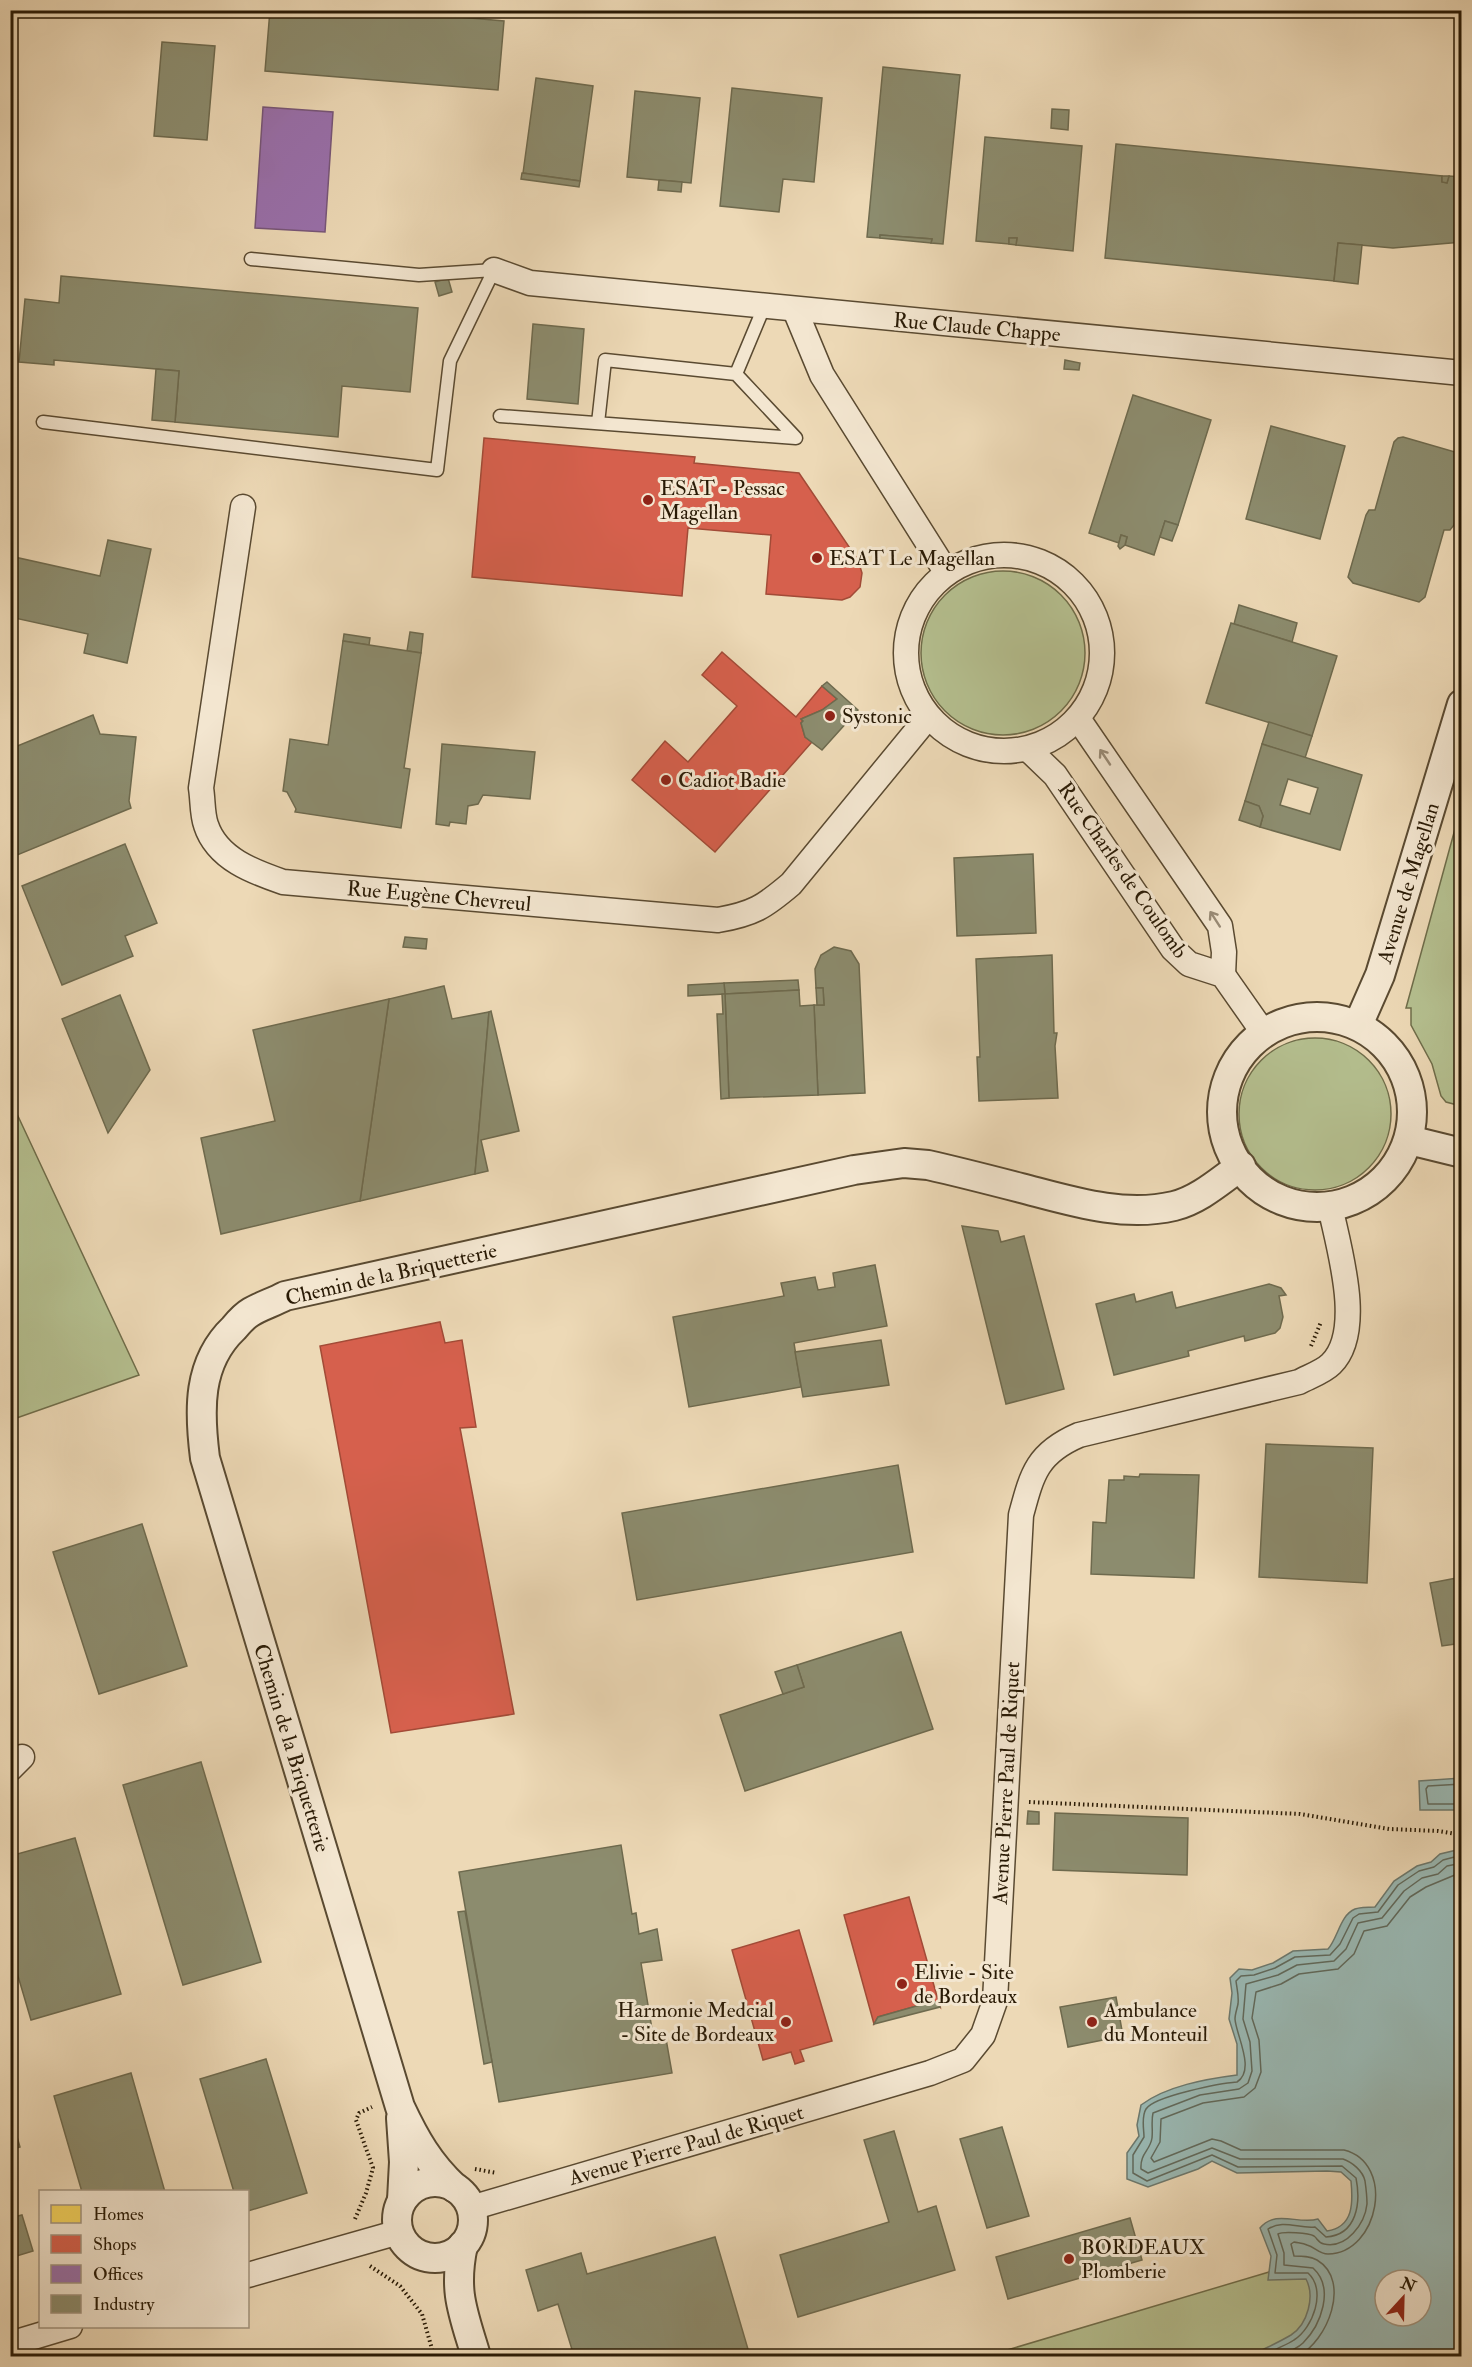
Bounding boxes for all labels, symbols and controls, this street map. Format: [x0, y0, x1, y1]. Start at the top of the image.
street label: Rue Claude Chappe [892, 307, 1062, 348]
place label: ESAT - Pessac Magellan [660, 475, 785, 526]
marker: ESAT - Pessac Magellan [641, 493, 655, 507]
place label: ESAT Le Magellan [829, 545, 995, 572]
marker: ESAT Le Magellan [810, 551, 824, 565]
place label: Systonic [842, 703, 912, 730]
marker: Systonic [823, 709, 837, 723]
one-way arrow [1099, 750, 1111, 766]
place label: Cadiot Badie [678, 767, 786, 794]
marker: Cadiot Badie [659, 773, 673, 787]
street label: Rue Charles de Coulomb [1052, 777, 1194, 964]
street label: Avenue de Magellan [1371, 799, 1446, 968]
street label: Rue Eugène Chevreul [346, 875, 533, 918]
one-way arrow [1208, 910, 1221, 927]
street label: Chemin de la Briquetterie [283, 1237, 500, 1312]
street label: Chemin de la Briquetterie [247, 1641, 336, 1856]
street label: Avenue Pierre Paul de Riquet [987, 1661, 1026, 1906]
place label: Elivie - Site de Bordeaux [914, 1959, 1018, 2010]
marker: Elivie - Site de Bordeaux [895, 1977, 909, 1991]
place label: Harmonie Medcial - Site de Bordeaux [617, 1997, 775, 2048]
place label: Ambulance du Monteuil [1103, 1997, 1208, 2048]
marker: Harmonie Medcial - Site de Bordeaux [779, 2015, 793, 2029]
marker: Ambulance du Monteuil [1085, 2015, 1099, 2029]
street label: Avenue Pierre Paul de Riquet [565, 2099, 807, 2192]
legend [39, 2190, 249, 2328]
text: Homes [93, 2203, 144, 2226]
text: Shops [93, 2233, 136, 2256]
place label: BORDEAUX Plomberie [1081, 2234, 1205, 2285]
marker: BORDEAUX Plomberie [1062, 2252, 1076, 2266]
text: Offices [93, 2263, 143, 2286]
north arrow [1373, 2268, 1433, 2328]
text: N [1397, 2273, 1419, 2297]
text: Industry [93, 2293, 155, 2316]

